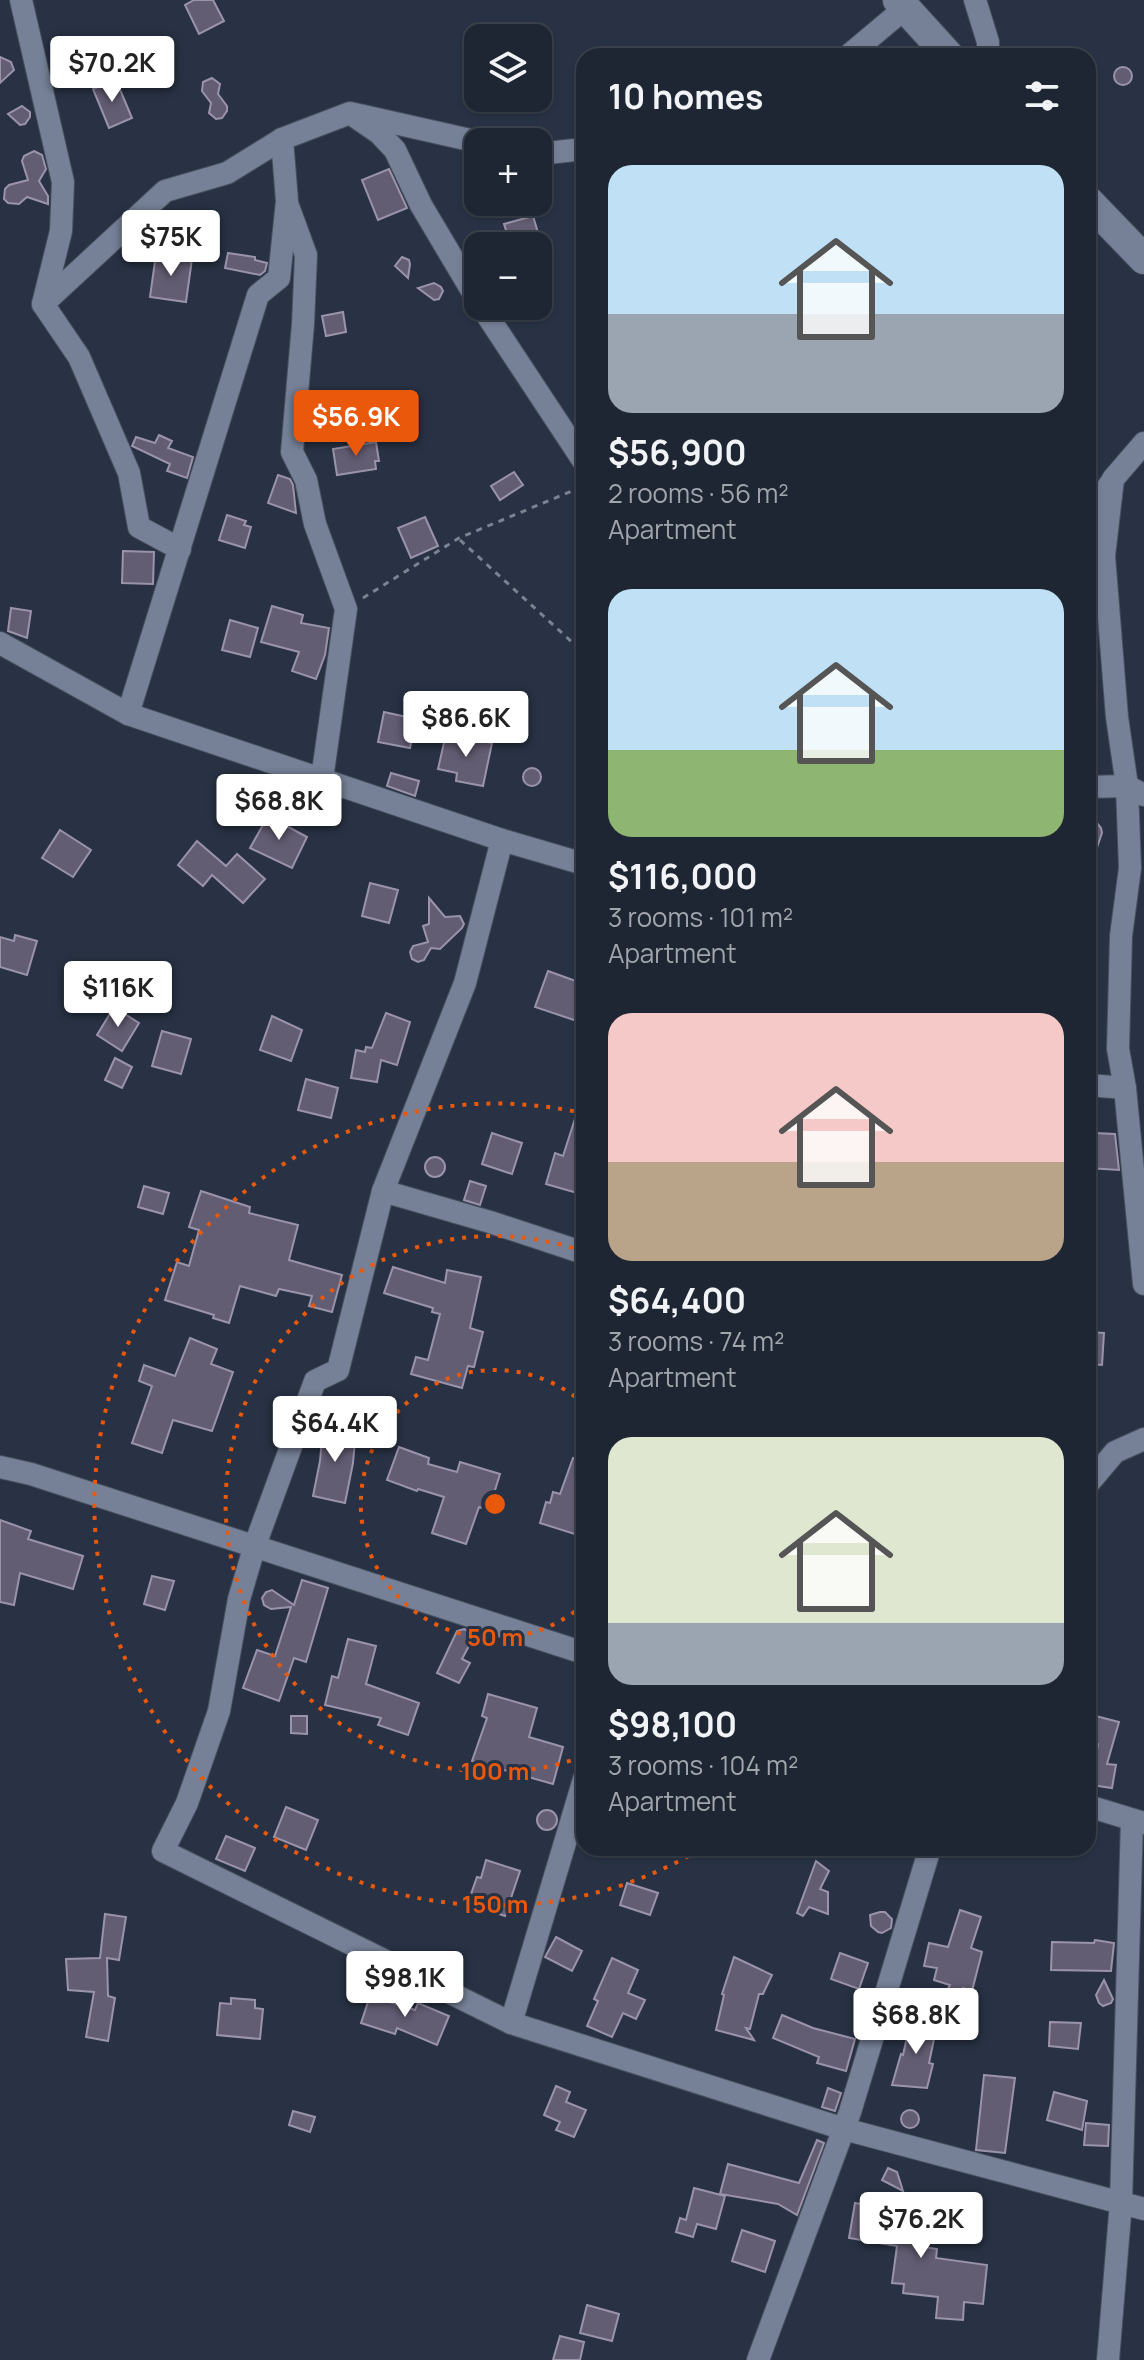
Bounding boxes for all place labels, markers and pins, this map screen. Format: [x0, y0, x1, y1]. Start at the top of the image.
pin: $70.2K [47, 36, 177, 104]
pin: $75K [124, 210, 218, 278]
pin: $56.9K [291, 390, 421, 458]
pin: $86.6K [401, 691, 531, 759]
pin: $68.8K [214, 774, 344, 842]
pin: $116K [62, 961, 174, 1029]
pin: $64.4K [270, 1396, 400, 1464]
centre of rings [481, 1490, 509, 1518]
pin: $98.1K [340, 1951, 470, 2019]
pin: $68.8K [851, 1988, 981, 2056]
pin: $76.2K [856, 2192, 986, 2260]

